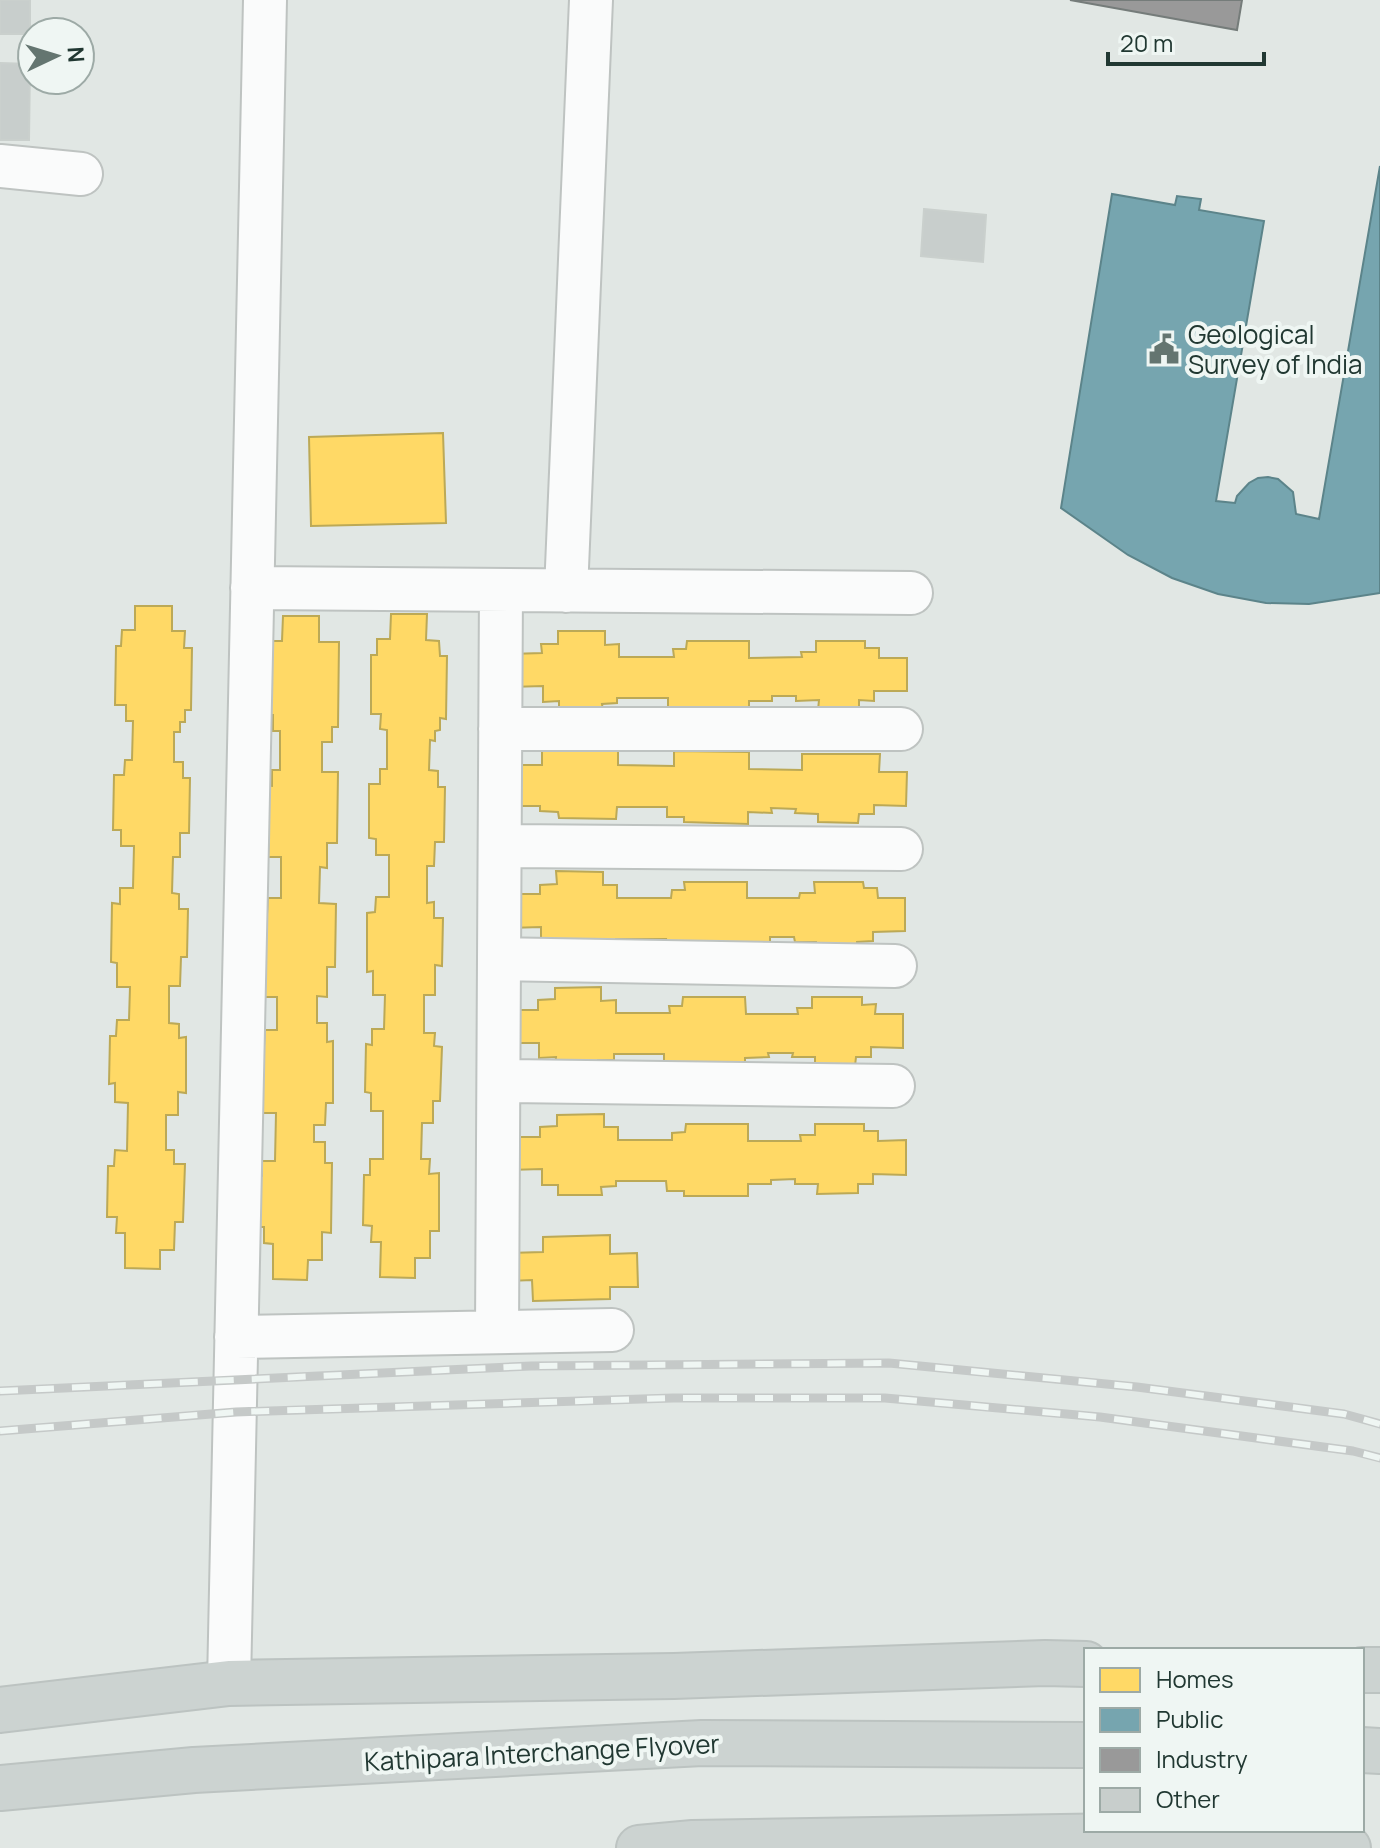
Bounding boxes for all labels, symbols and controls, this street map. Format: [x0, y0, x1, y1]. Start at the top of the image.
north arrow [16, 16, 96, 96]
scale bar [1108, 16, 1264, 66]
text: 20 m [1120, 26, 1173, 59]
text: N [60, 46, 91, 64]
place label: Geological Survey of India [1188, 316, 1363, 382]
public building icon: Geological Survey of India [1147, 332, 1181, 366]
legend [1084, 1648, 1364, 1832]
text: Homes [1156, 1662, 1234, 1695]
text: Public [1156, 1702, 1223, 1735]
street label: Kathipara Interchange Flyover [363, 1725, 721, 1779]
text: Industry [1156, 1742, 1248, 1775]
text: Other [1156, 1782, 1220, 1815]

